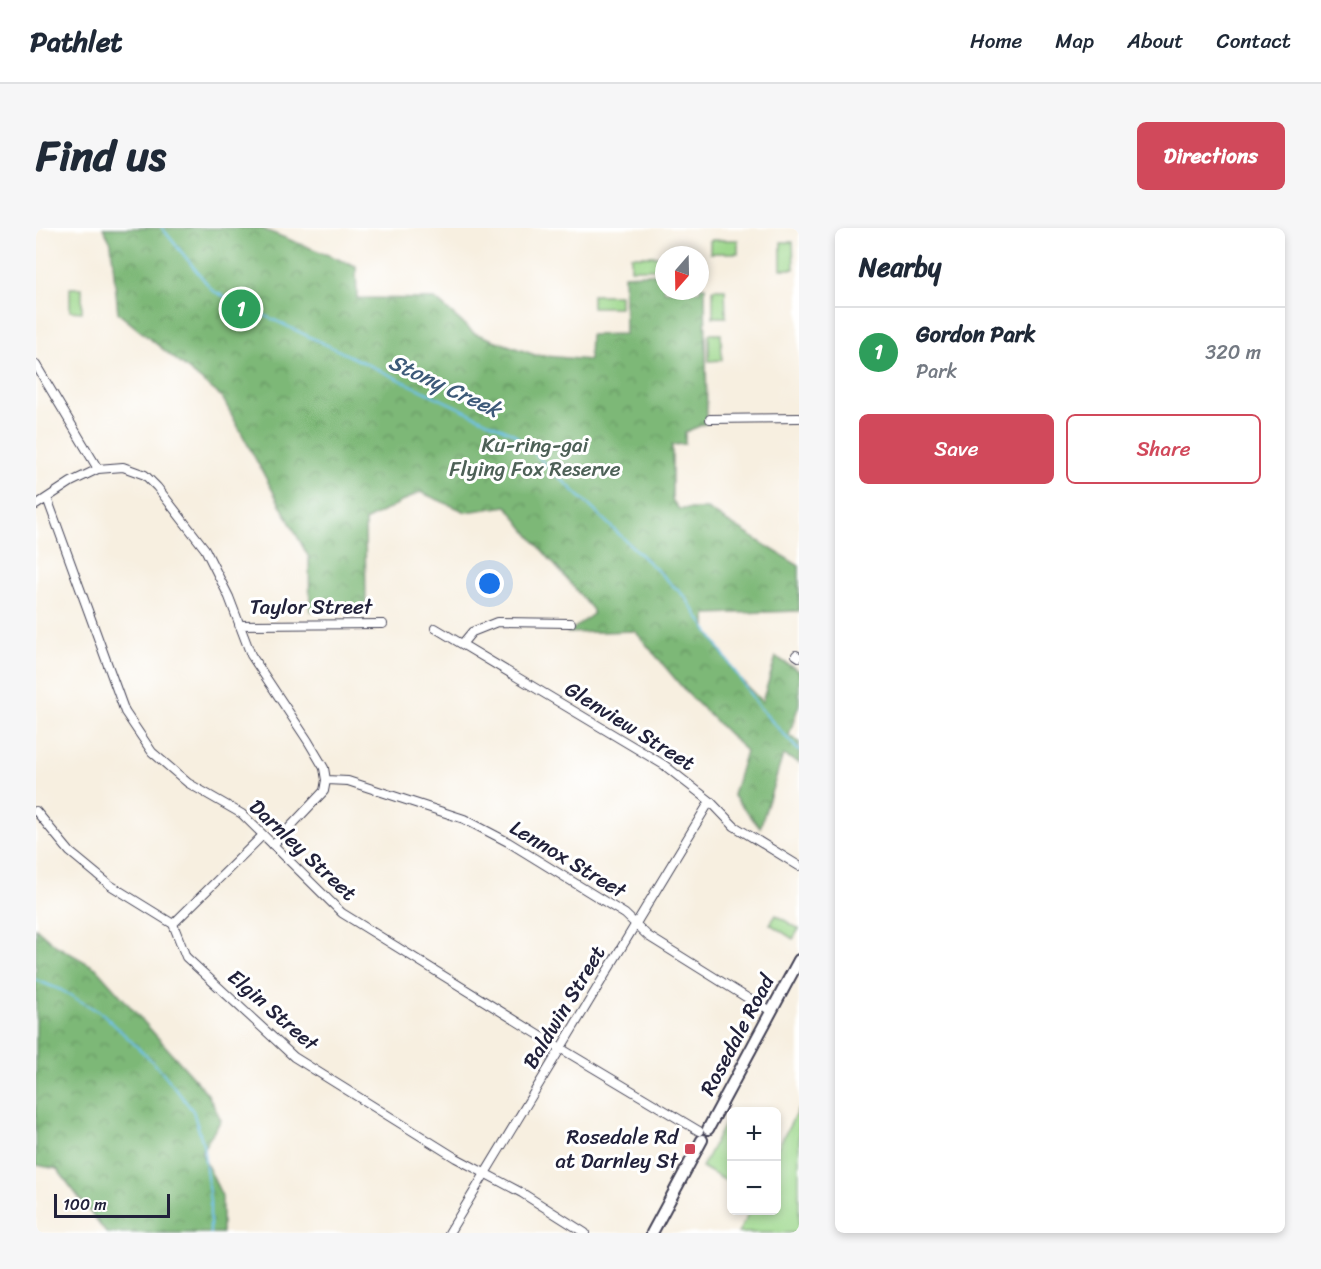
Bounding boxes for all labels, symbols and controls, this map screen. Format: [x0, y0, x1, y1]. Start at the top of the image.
text: Pathlet [30, 17, 123, 66]
text: Home [970, 22, 1022, 60]
text: Map [1055, 22, 1094, 60]
text: About [1127, 22, 1184, 60]
text: Contact [1217, 22, 1291, 60]
text: Find us [36, 119, 166, 193]
button: Directions [1137, 122, 1285, 190]
text: Nearby [859, 244, 941, 290]
north arrow [655, 246, 709, 300]
pin: 1 [222, 286, 260, 332]
text: Gordon Park [916, 315, 1035, 354]
text: 1 [874, 335, 883, 370]
text: 320 m [1205, 335, 1261, 370]
water label: Stony Creek [382, 342, 510, 430]
text: Park [916, 354, 957, 389]
button: Save [859, 414, 1054, 484]
button: Share [1066, 414, 1261, 484]
park label: Ku-ring-gai Flying Fox Reserve [449, 426, 621, 488]
your location [475, 569, 504, 598]
street label: Taylor Street [250, 588, 374, 626]
street label: Glenview Street [557, 671, 703, 781]
street label: Darnley Street [240, 789, 366, 911]
street label: Lennox Street [502, 809, 635, 910]
street label: Baldwin Street [512, 938, 616, 1076]
street label: Elgin Street [219, 959, 329, 1062]
street label: Rosedale Road [689, 966, 786, 1103]
map controls [727, 1107, 781, 1215]
button: + [727, 1107, 781, 1161]
place label: Rosedale Rd at Darnley St [556, 1118, 680, 1180]
marker: Rosedale Rd at Darnley St [683, 1142, 697, 1156]
button: − [727, 1161, 781, 1215]
text: 100 m [63, 1190, 107, 1219]
scale bar [54, 1191, 170, 1218]

